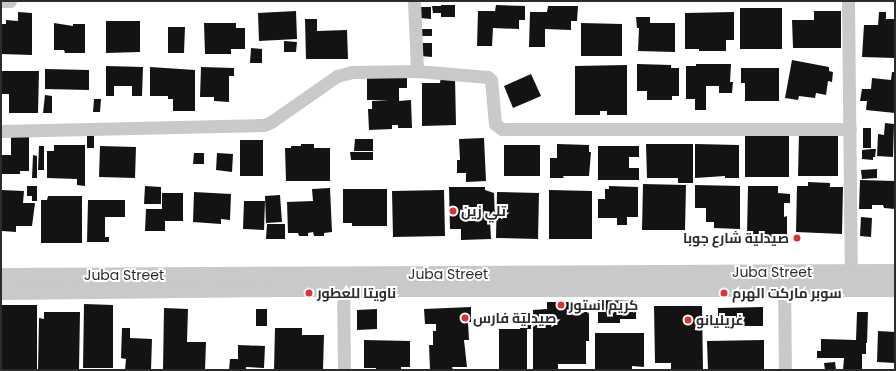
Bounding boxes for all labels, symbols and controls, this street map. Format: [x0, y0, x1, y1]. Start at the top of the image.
place label: تلي زين [461, 203, 506, 219]
marker: تلي زين [448, 206, 458, 216]
place label: صيدلية شارع جوبا [683, 230, 789, 246]
marker: صيدلية شارع جوبا [792, 233, 802, 243]
street label: Juba Street [732, 264, 812, 280]
street label: Juba Street [408, 266, 488, 282]
street label: Juba Street [84, 267, 164, 283]
place label: ناويتا للعطور [317, 285, 396, 301]
place label: سوبر ماركت الهرم [732, 285, 842, 301]
marker: ناويتا للعطور [304, 288, 314, 298]
marker: سوبر ماركت الهرم [719, 288, 729, 298]
place label: كريم استور [569, 297, 638, 313]
marker: كريم استور [556, 300, 566, 310]
place label: صيدلية فارس [473, 310, 556, 326]
place label: غريليانو [696, 312, 744, 328]
marker: صيدلية فارس [460, 313, 470, 323]
marker: غريليانو [683, 315, 693, 325]

